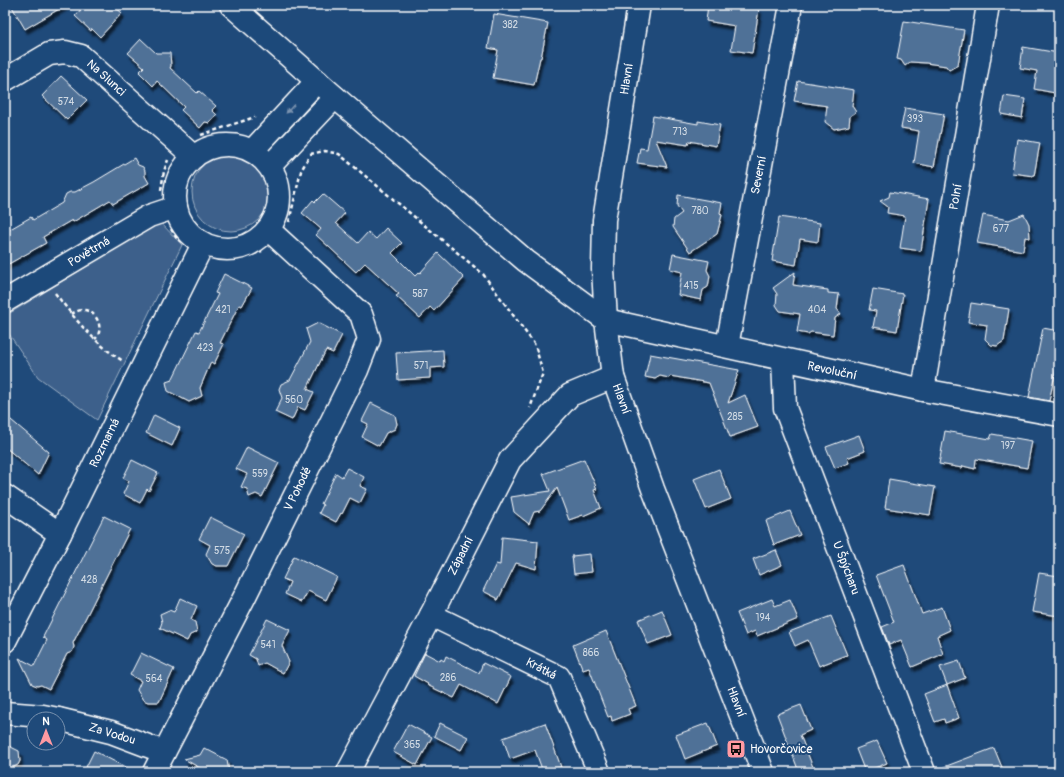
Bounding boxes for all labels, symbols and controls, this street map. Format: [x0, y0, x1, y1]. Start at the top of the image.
house number: 382 [502, 19, 519, 31]
street label: Na Slunci [83, 57, 129, 99]
street label: Hlavní [617, 62, 637, 96]
house number: 574 [58, 96, 74, 108]
one-way arrow [286, 104, 295, 114]
house number: 393 [907, 113, 924, 125]
house number: 713 [673, 126, 688, 138]
street label: Severní [748, 155, 770, 195]
street label: Polní [946, 183, 966, 211]
house number: 780 [691, 205, 709, 217]
house number: 677 [993, 223, 1010, 235]
street label: Povětrná [65, 233, 113, 270]
house number: 415 [683, 280, 699, 292]
house number: 587 [412, 288, 429, 300]
house number: 421 [215, 304, 231, 316]
house number: 404 [808, 304, 826, 316]
house number: 423 [197, 342, 214, 354]
street label: Revoluční [806, 358, 858, 384]
house number: 571 [414, 360, 428, 372]
street label: Hlavní [609, 382, 633, 416]
house number: 560 [285, 394, 303, 406]
house number: 285 [727, 411, 743, 423]
street label: Rozmarná [87, 416, 123, 470]
house number: 197 [1001, 440, 1016, 452]
street label: V Pohodě [281, 464, 315, 514]
house number: 559 [252, 468, 268, 480]
street label: Západní [445, 534, 477, 578]
street label: U Špýcharu [829, 539, 864, 597]
house number: 575 [214, 545, 230, 557]
house number: 428 [81, 574, 97, 586]
house number: 194 [756, 612, 771, 624]
house number: 541 [260, 639, 276, 651]
house number: 866 [583, 647, 600, 659]
street label: Krátká [523, 655, 559, 683]
house number: 286 [440, 672, 456, 684]
house number: 564 [145, 673, 163, 685]
street label: Hlavní [723, 685, 749, 719]
north arrow [26, 711, 66, 751]
text: N [42, 715, 50, 728]
street label: Za Vodou [87, 720, 137, 748]
bus stop icon: Hovorčovice [725, 738, 747, 760]
house number: 365 [404, 739, 420, 751]
place label: Hovorčovice [750, 742, 812, 757]

